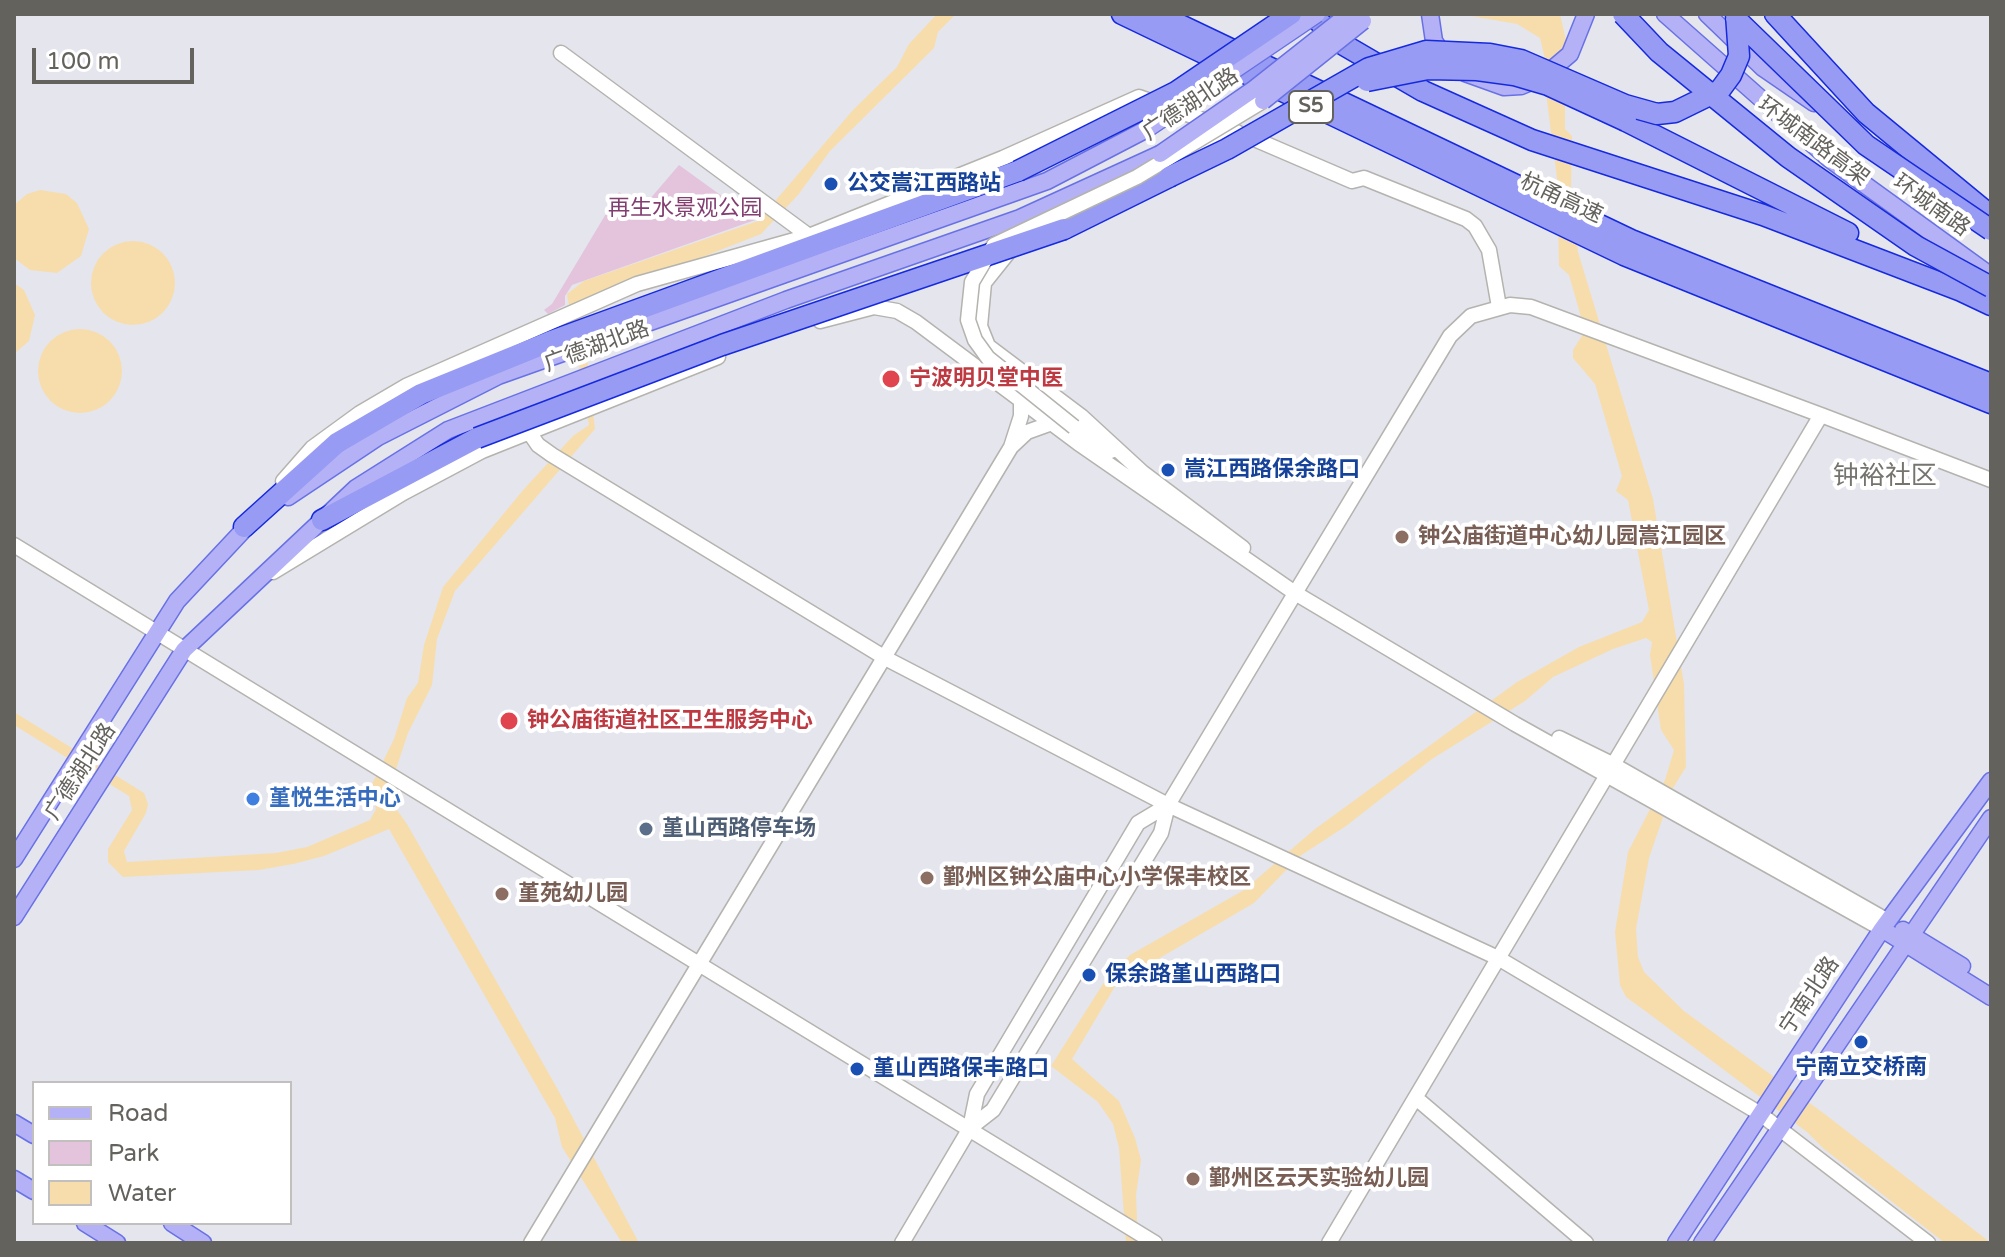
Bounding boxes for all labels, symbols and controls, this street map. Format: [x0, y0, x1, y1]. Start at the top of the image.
scale bar [36, 32, 198, 82]
text: 100 m [46, 47, 120, 76]
street label: 广德湖北路 [1138, 63, 1244, 147]
road number: S5 [1289, 91, 1333, 123]
street label: 环城南路高架 [1752, 92, 1874, 192]
street label: 杭甬高速 [1516, 168, 1606, 230]
street label: 环城南路 [1888, 169, 1974, 243]
place label: 公交嵩江西路站 [847, 171, 1001, 197]
marker: 公交嵩江西路站 [822, 175, 840, 193]
park label: 再生水景观公园 [608, 196, 762, 222]
street label: 广德湖北路 [541, 316, 653, 378]
place label: 宁波明贝堂中医 [909, 366, 1063, 392]
marker: 宁波明贝堂中医 [880, 368, 902, 390]
place label: 嵩江西路保余路口 [1184, 457, 1360, 483]
marker: 嵩江西路保余路口 [1159, 461, 1177, 479]
district label: 钟裕社区 [1833, 461, 1937, 493]
place label: 钟公庙街道中心幼儿园嵩江园区 [1418, 524, 1726, 550]
marker: 钟公庙街道中心幼儿园嵩江园区 [1393, 528, 1411, 546]
place label: 钟公庙街道社区卫生服务中心 [527, 708, 813, 734]
marker: 钟公庙街道社区卫生服务中心 [498, 710, 520, 732]
street label: 广德湖北路 [40, 719, 122, 825]
place label: 堇悦生活中心 [269, 786, 401, 812]
marker: 堇悦生活中心 [244, 790, 262, 808]
place label: 堇山西路停车场 [662, 816, 816, 842]
marker: 堇山西路停车场 [637, 820, 655, 838]
place label: 鄞州区钟公庙中心小学保丰校区 [943, 865, 1251, 891]
marker: 鄞州区钟公庙中心小学保丰校区 [918, 869, 936, 887]
place label: 堇苑幼儿园 [518, 881, 628, 907]
marker: 堇苑幼儿园 [493, 885, 511, 903]
street label: 宁南北路 [1774, 952, 1846, 1040]
place label: 保余路堇山西路口 [1105, 962, 1281, 988]
marker: 保余路堇山西路口 [1080, 966, 1098, 984]
marker: 宁南立交桥南 [1852, 1033, 1870, 1051]
place label: 宁南立交桥南 [1795, 1055, 1927, 1081]
place label: 堇山西路保丰路口 [873, 1056, 1049, 1082]
marker: 堇山西路保丰路口 [848, 1060, 866, 1078]
legend [32, 1081, 292, 1225]
text: Road [108, 1099, 168, 1128]
text: Park [108, 1139, 159, 1168]
place label: 鄞州区云天实验幼儿园 [1209, 1166, 1429, 1192]
marker: 鄞州区云天实验幼儿园 [1184, 1170, 1202, 1188]
text: Water [108, 1179, 176, 1208]

